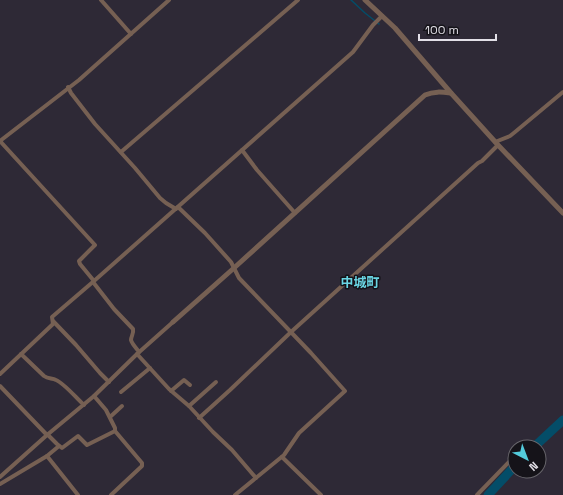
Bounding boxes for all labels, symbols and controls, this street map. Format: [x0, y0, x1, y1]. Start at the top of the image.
scale bar [419, 16, 496, 42]
text: 100 m [425, 22, 459, 38]
district label: 中城町 [340, 274, 380, 291]
north arrow [507, 439, 547, 479]
text: N [526, 459, 541, 474]

